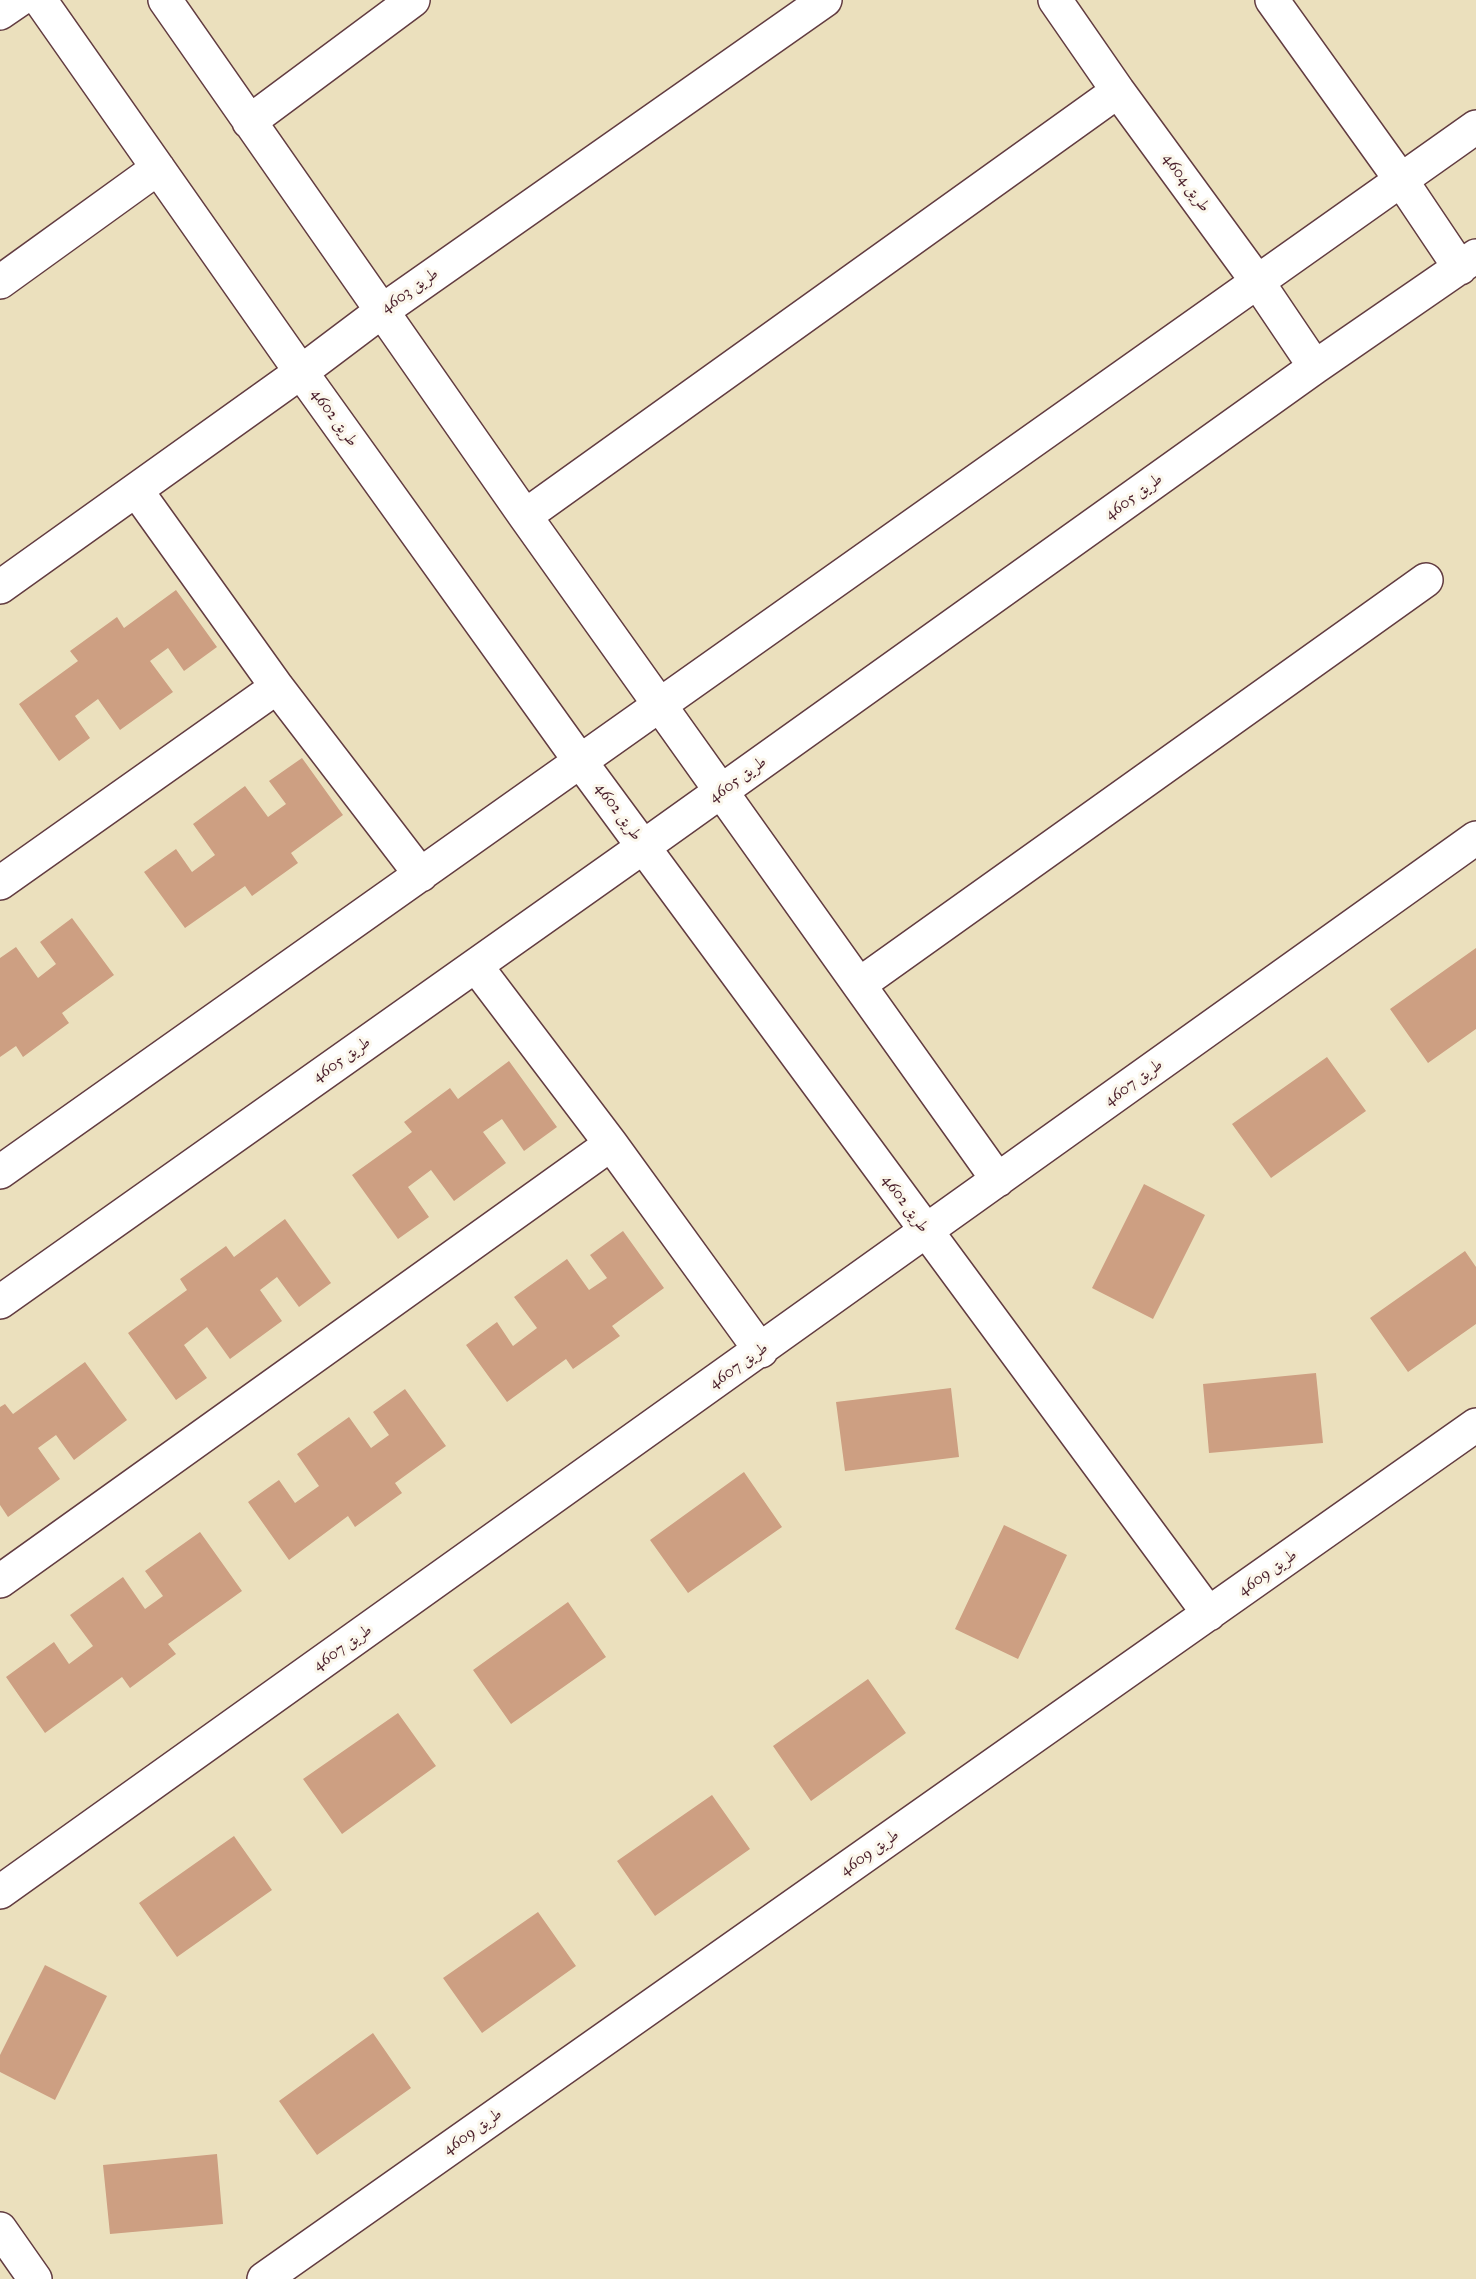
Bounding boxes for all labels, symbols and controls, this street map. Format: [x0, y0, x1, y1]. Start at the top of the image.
street label: طريق 4604 [1158, 150, 1214, 216]
street label: طريق 4603 [378, 264, 442, 318]
street label: طريق 4602 [307, 385, 361, 451]
street label: طريق 4605 [1101, 470, 1167, 524]
street label: طريق 4605 [705, 753, 771, 807]
street label: طريق 4602 [591, 779, 645, 845]
street label: طريق 4605 [309, 1033, 375, 1087]
street label: طريق 4607 [1101, 1055, 1167, 1111]
street label: طريق 4602 [878, 1171, 932, 1237]
street label: طريق 4607 [706, 1339, 772, 1393]
street label: طريق 4609 [1235, 1546, 1301, 1600]
street label: طريق 4607 [310, 1621, 376, 1675]
street label: طريق 4609 [837, 1826, 903, 1880]
street label: طريق 4609 [440, 2105, 506, 2159]

